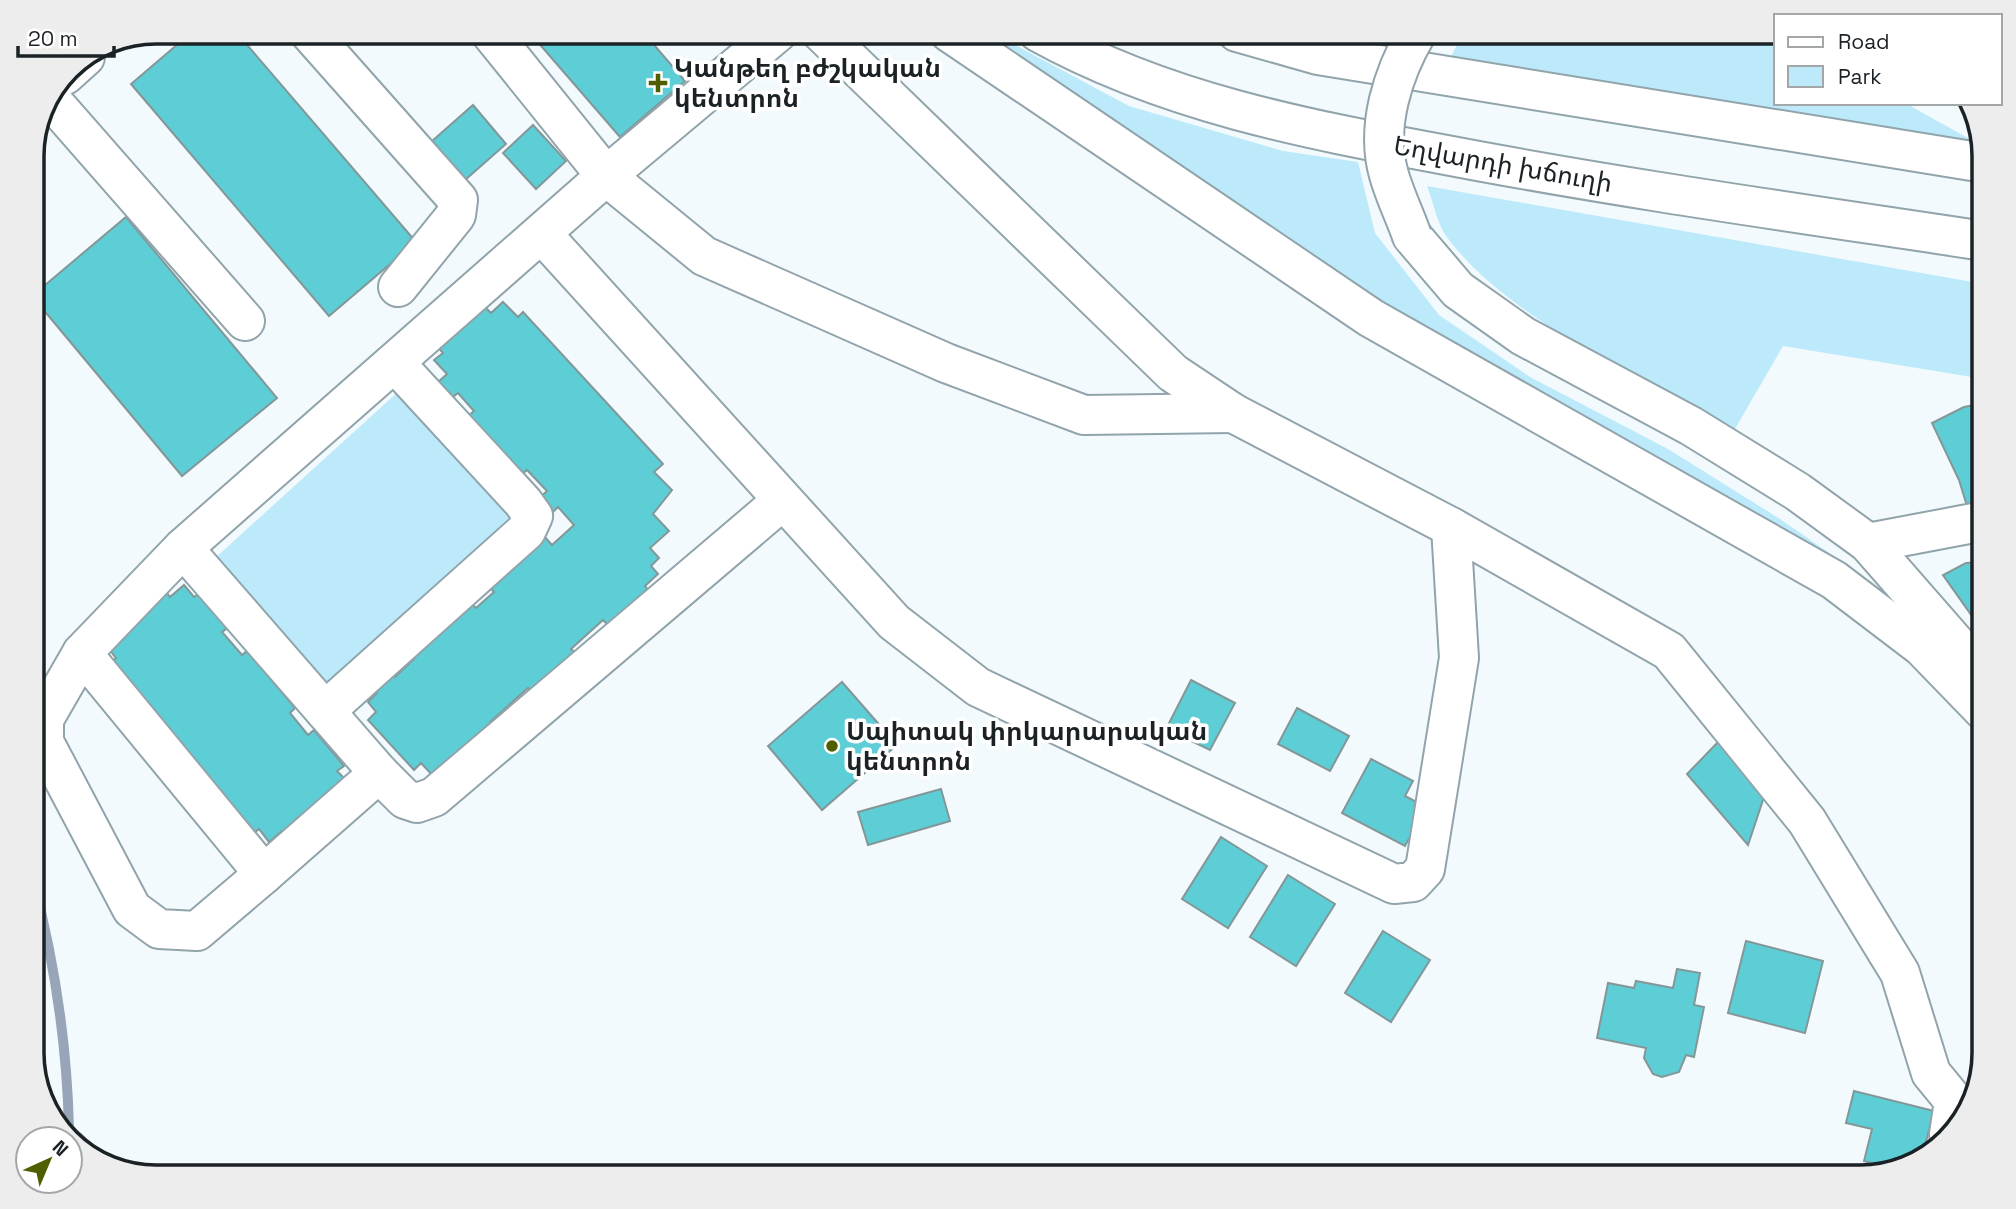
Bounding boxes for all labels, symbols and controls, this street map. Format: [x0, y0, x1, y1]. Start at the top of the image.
scale bar [18, 14, 114, 58]
legend [1774, 14, 2002, 105]
text: 20 m [28, 25, 78, 52]
text: Road [1838, 28, 1890, 55]
place label: Կանթեղ բժշկական կենտրոն [674, 51, 941, 115]
text: Park [1838, 63, 1882, 90]
marker: Կանթեղ բժշկական կենտրոն [648, 73, 668, 93]
street label: Եղվարդի խճուղի [1391, 128, 1615, 200]
place label: Սպիտակ փրկարարական կենտրոն [846, 714, 1207, 778]
marker: Սպիտակ փրկարարական կենտրոն [824, 738, 840, 754]
north arrow [14, 1125, 84, 1195]
text: N [47, 1135, 74, 1162]

